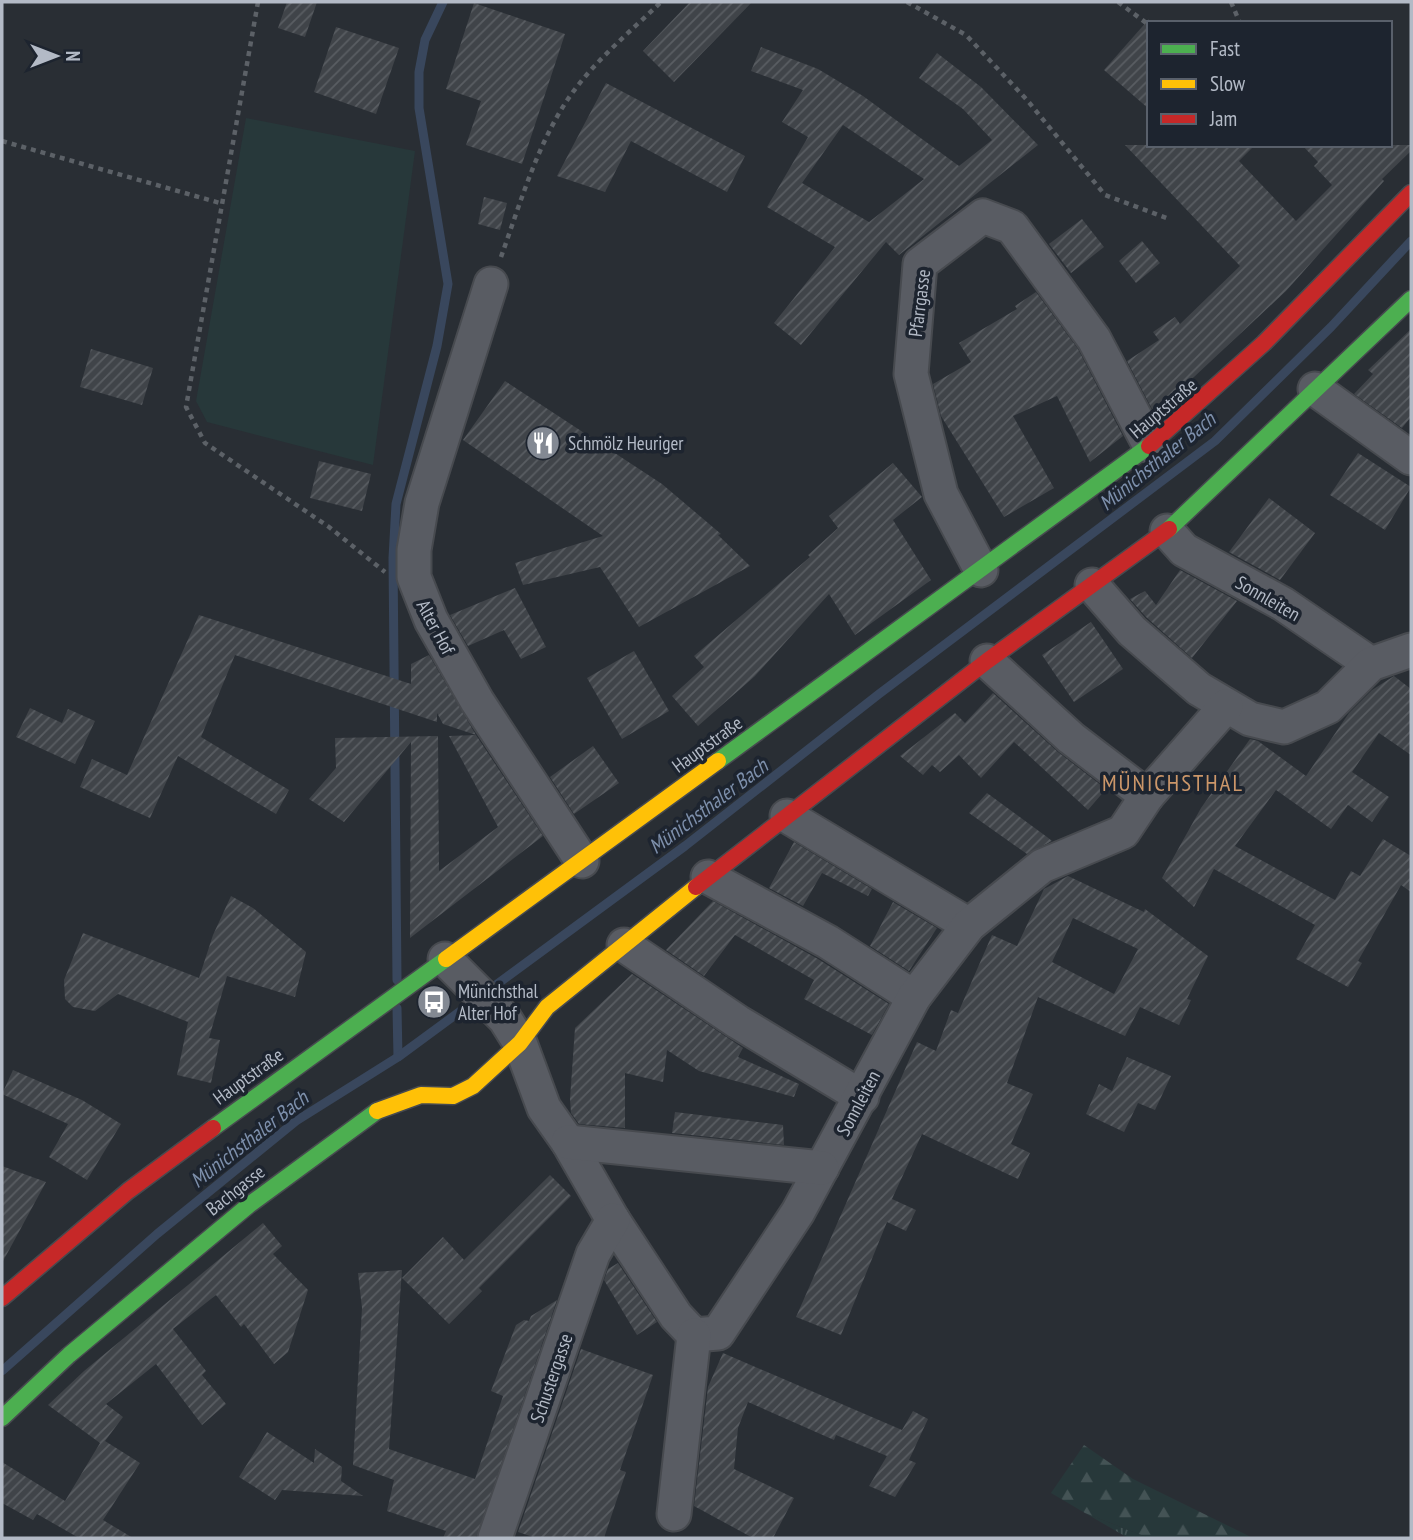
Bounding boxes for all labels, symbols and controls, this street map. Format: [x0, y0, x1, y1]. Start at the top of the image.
north arrow [21, 21, 91, 91]
legend [1147, 21, 1392, 147]
text: Fast [1210, 35, 1240, 62]
text: N [61, 51, 85, 61]
text: Slow [1210, 70, 1246, 97]
text: Jam [1209, 105, 1237, 132]
street label: Pfarrgasse [903, 268, 935, 338]
street label: Hauptstraße [1124, 373, 1202, 443]
water label: Münichsthaler Bach [1093, 405, 1222, 516]
restaurant icon: Schmölz Heuriger [524, 424, 562, 462]
place label: Schmölz Heuriger [568, 431, 684, 455]
street label: Sonnleiten [1231, 570, 1305, 626]
street label: Alter Hof [412, 595, 461, 660]
street label: Hauptstraße [667, 710, 747, 778]
water label: Münichsthaler Bach [643, 751, 774, 860]
district label: MÜNICHSTHAL [1102, 768, 1244, 797]
place label: Münichsthal Alter Hof [458, 979, 539, 1025]
bus stop icon: Münichsthal Alter Hof [415, 983, 453, 1021]
street label: Hauptstraße [208, 1042, 288, 1110]
street label: Sonnleiten [831, 1066, 885, 1140]
water label: Münichsthaler Bach [185, 1083, 315, 1193]
street label: Bachgasse [201, 1159, 269, 1220]
street label: Schustergasse [525, 1330, 577, 1426]

